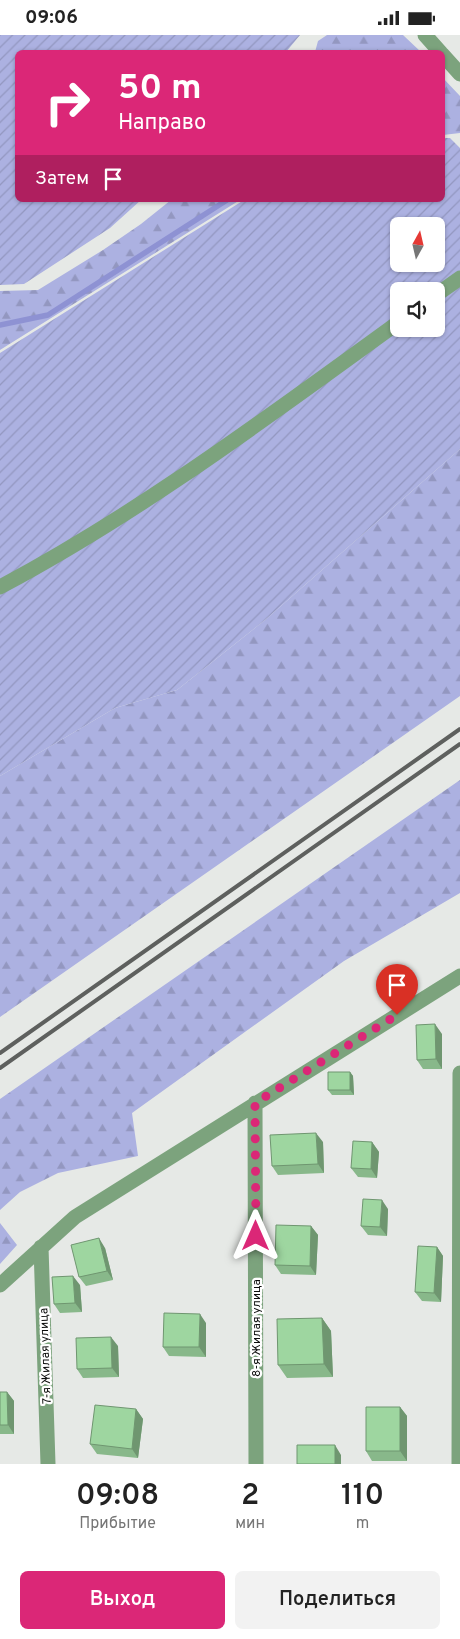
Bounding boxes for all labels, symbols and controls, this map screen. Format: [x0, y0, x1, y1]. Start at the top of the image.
text: 09:06 [25, 6, 78, 30]
text: 50 m [118, 67, 202, 111]
icon: right [35, 70, 100, 135]
text: Направо [118, 110, 206, 137]
icon: arrive [99, 165, 127, 193]
text: Затем [35, 167, 89, 191]
north arrow [390, 217, 445, 273]
map controls [390, 217, 445, 337]
button: sound [390, 282, 445, 337]
pin [376, 964, 418, 1015]
icon: arrive [383, 971, 411, 999]
position arrow [229, 1209, 281, 1261]
street label: 8-я Жилая улица [249, 1279, 265, 1377]
street label: 7-я Жилая улица [36, 1308, 56, 1404]
text: 09:08 [76, 1478, 159, 1515]
text: 2 [241, 1478, 259, 1515]
text: 110 [341, 1478, 384, 1515]
text: Прибытие [79, 1514, 156, 1534]
text: мин [235, 1514, 265, 1534]
text: m [356, 1514, 369, 1534]
button: Выход [20, 1571, 225, 1629]
button: Поделиться [235, 1571, 440, 1629]

